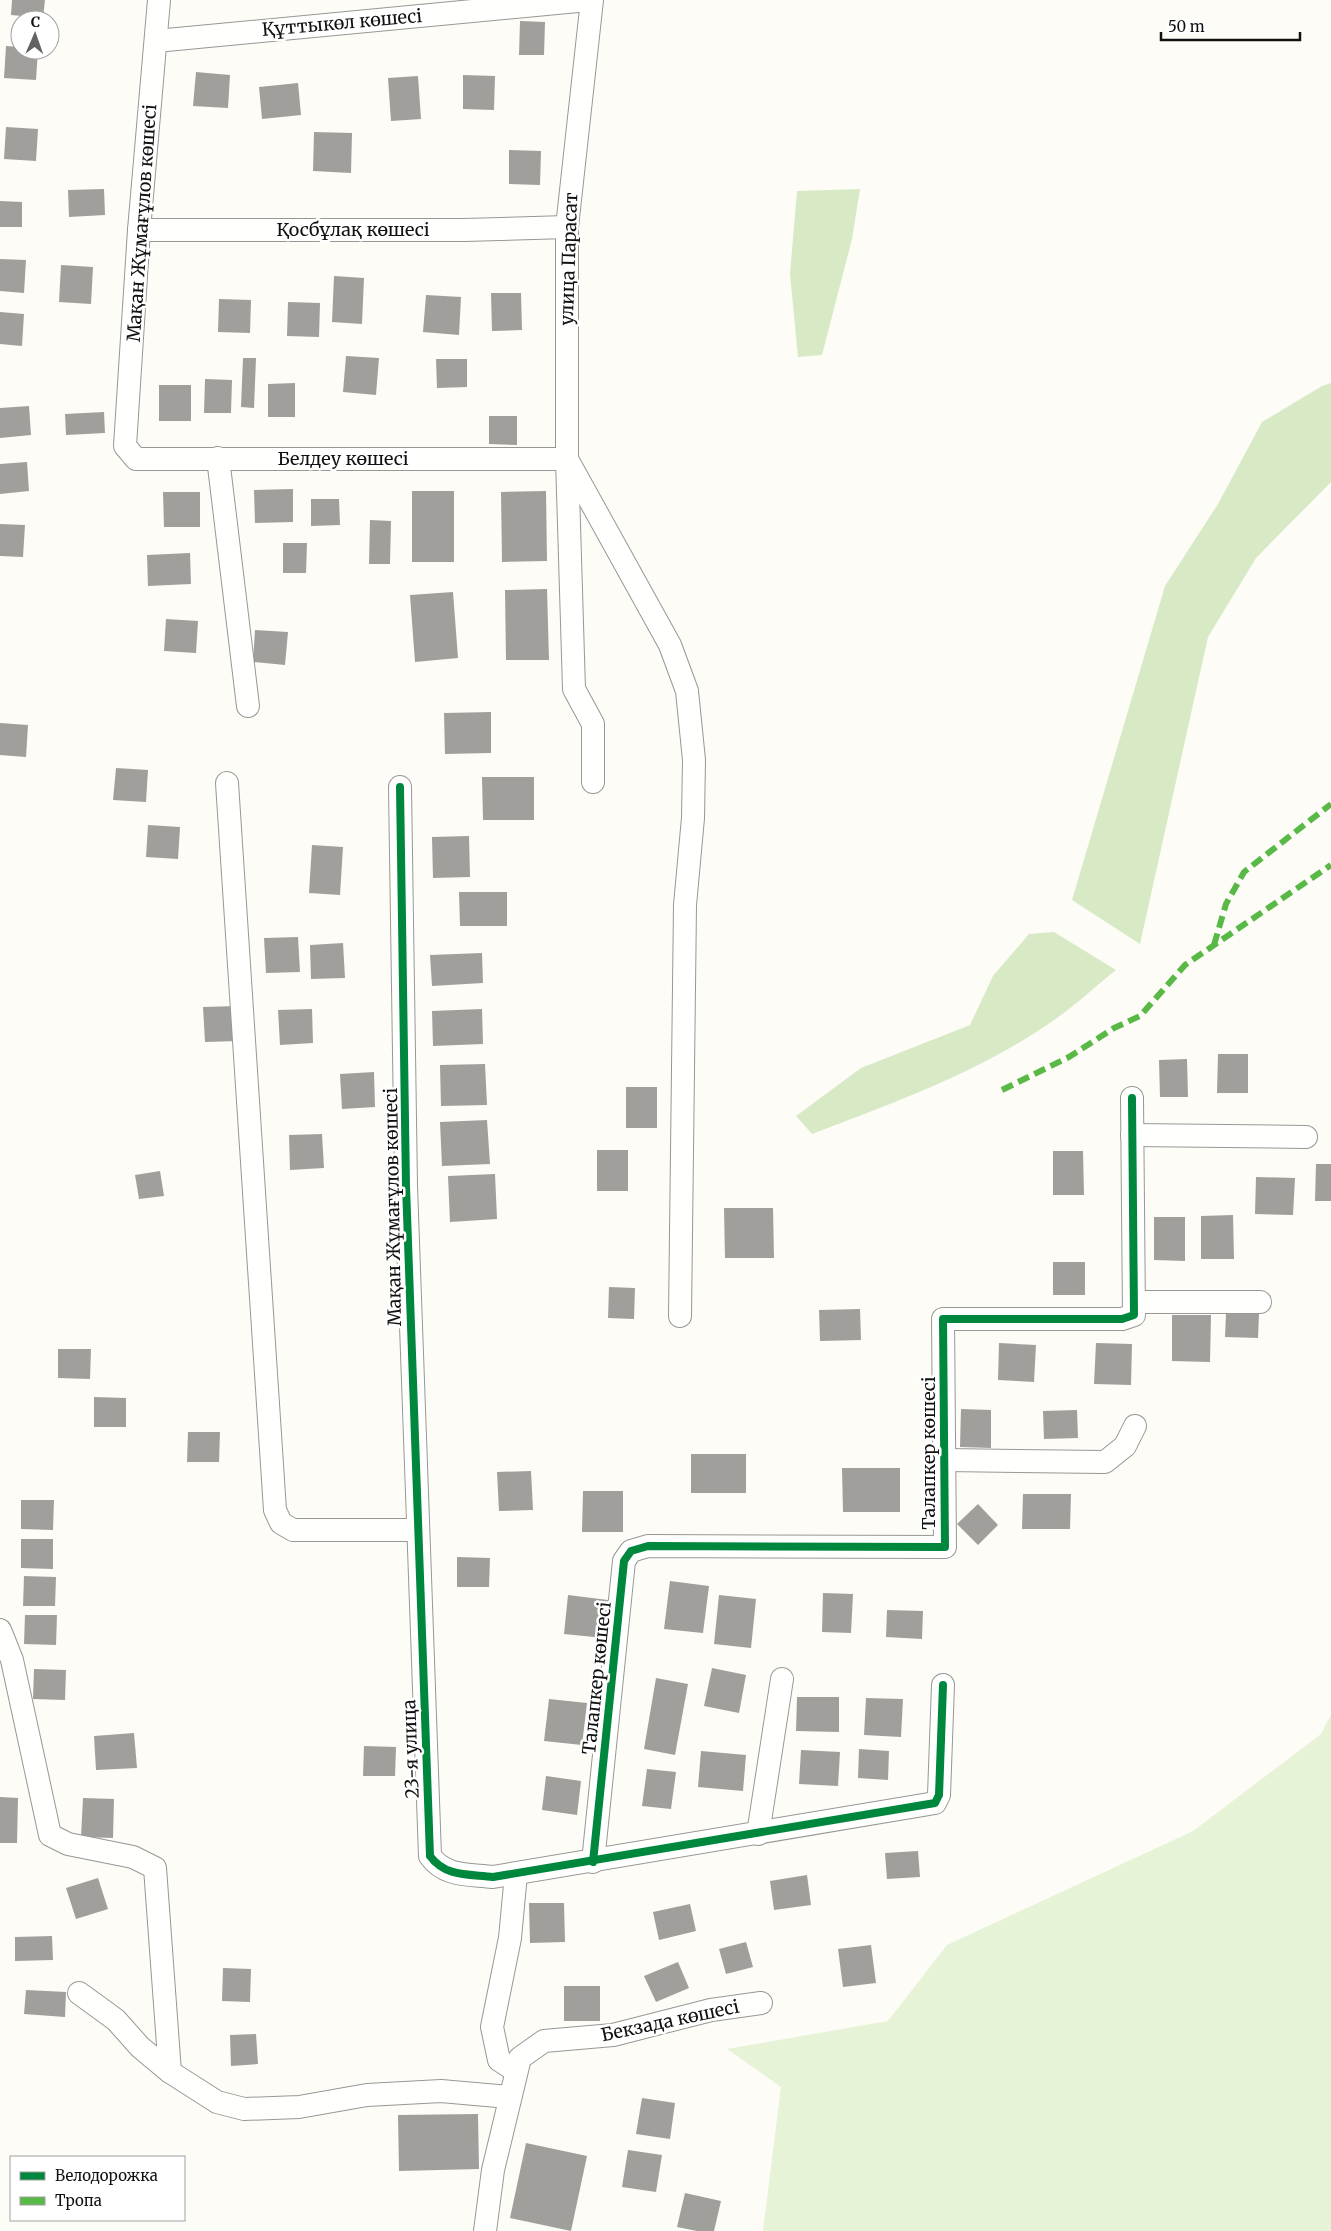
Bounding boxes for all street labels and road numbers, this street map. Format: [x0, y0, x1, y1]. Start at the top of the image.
street label: Құттыкөл көшесі [261, 4, 423, 41]
street label: Мақан Жұмағұлов көшесі [122, 103, 161, 343]
street label: улица Парасат [555, 192, 582, 326]
street label: Қосбұлақ көшесі [276, 218, 430, 241]
street label: Белдеу көшесі [277, 447, 409, 470]
street label: Мақан Жұмағұлов көшесі [379, 1088, 406, 1326]
street label: Талапкер көшесі [917, 1376, 940, 1530]
street label: Талапкер көшесі [577, 1600, 616, 1755]
street label: 23-я улица [397, 1699, 424, 1799]
street label: Бекзада көшесі [599, 1995, 741, 2046]

